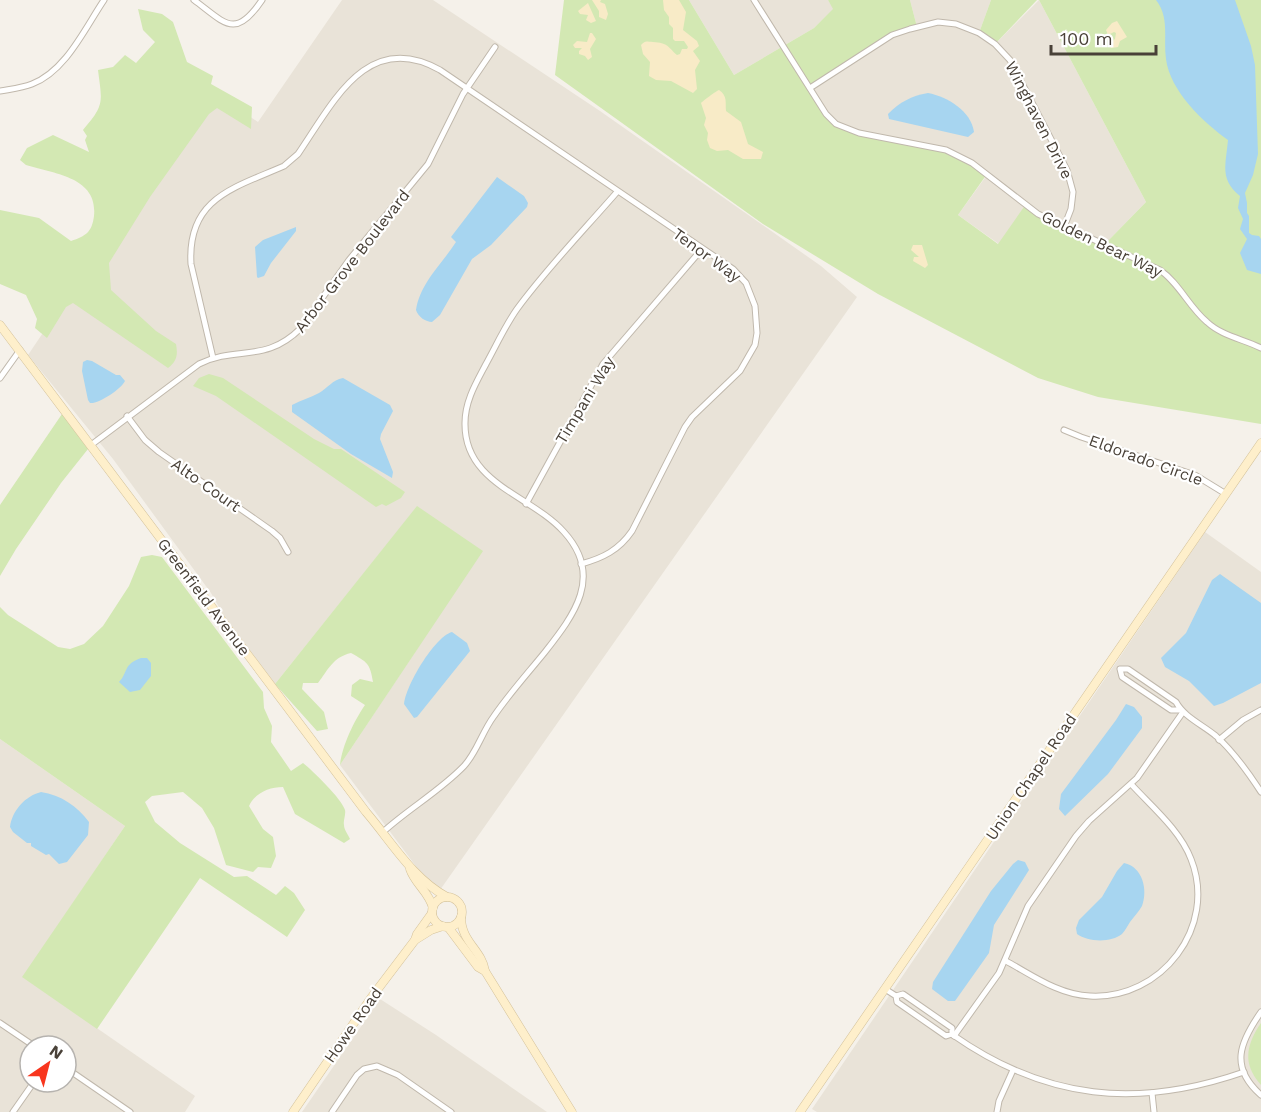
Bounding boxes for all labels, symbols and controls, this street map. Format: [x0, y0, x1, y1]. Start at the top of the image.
scale bar [1051, 18, 1156, 56]
text: 100 m [1060, 28, 1113, 49]
street label: Winghaven Drive [1001, 58, 1077, 182]
street label: Arbor Grove Boulevard [290, 186, 414, 336]
street label: Golden Bear Way [1038, 206, 1166, 282]
street label: Tenor Way [669, 224, 745, 286]
street label: Timpani Way [551, 352, 619, 447]
street label: Eldorado Circle [1086, 431, 1206, 489]
street label: Alto Court [168, 454, 244, 516]
street label: Greenfield Avenue [154, 534, 254, 660]
street label: Union Chapel Road [982, 710, 1080, 844]
street label: Howe Road [320, 984, 386, 1066]
north arrow [18, 1034, 78, 1094]
text: N [46, 1041, 67, 1063]

